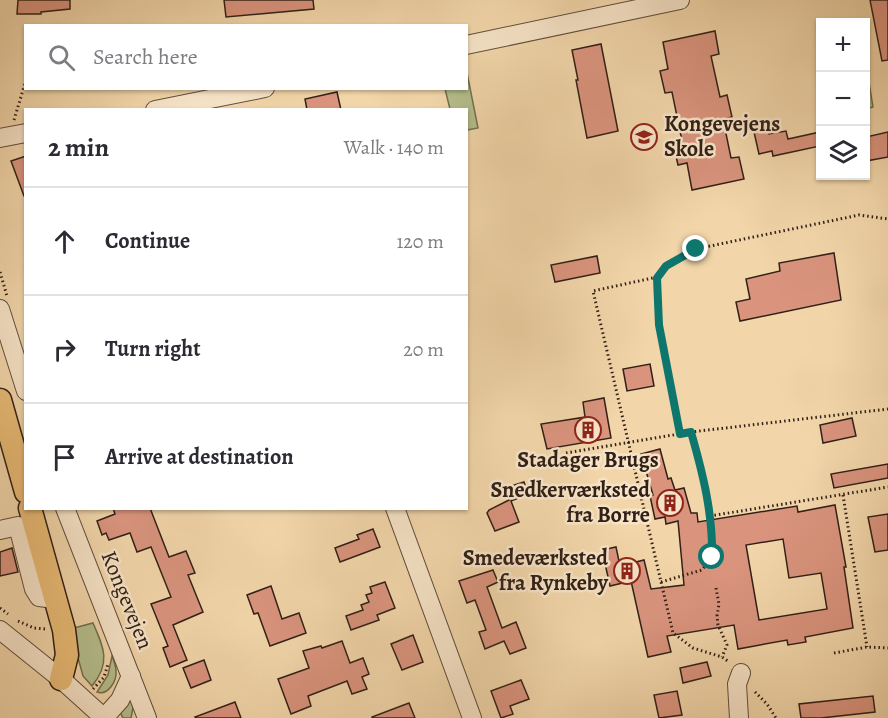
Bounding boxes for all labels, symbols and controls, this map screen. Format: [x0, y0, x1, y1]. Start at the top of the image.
map controls [816, 18, 870, 180]
button: + [816, 18, 870, 72]
search box [24, 24, 468, 90]
icon: search [45, 41, 78, 74]
text: Search here [93, 42, 198, 72]
button: − [816, 72, 870, 126]
place label: Kongevejens Skole [664, 109, 780, 164]
school or university icon: Kongevejens Skole [629, 122, 659, 152]
button: layers [816, 126, 870, 180]
text: 2 min [48, 130, 109, 165]
text: Walk · 140 m [344, 134, 444, 161]
icon: ahead [48, 225, 81, 258]
text: Continue [105, 226, 190, 256]
text: 120 m [396, 228, 444, 255]
route end [682, 235, 708, 261]
icon: right [48, 333, 81, 366]
text: Turn right [105, 334, 201, 364]
text: 20 m [403, 336, 444, 363]
building icon: Stadager Brugs [573, 415, 603, 445]
icon: arrive [48, 441, 81, 474]
text: Arrive at destination [105, 442, 294, 472]
place label: Stadager Brugs [517, 445, 659, 475]
place label: Snedkerværksted fra Borre [490, 475, 650, 530]
building icon: Snedkerværksted fra Borre [655, 488, 685, 518]
place label: Smedeværksted fra Rynkeby [463, 543, 609, 598]
route start [698, 543, 724, 569]
street label: Kongevejen [94, 546, 160, 654]
building icon: Smedeværksted fra Rynkeby [612, 556, 642, 586]

